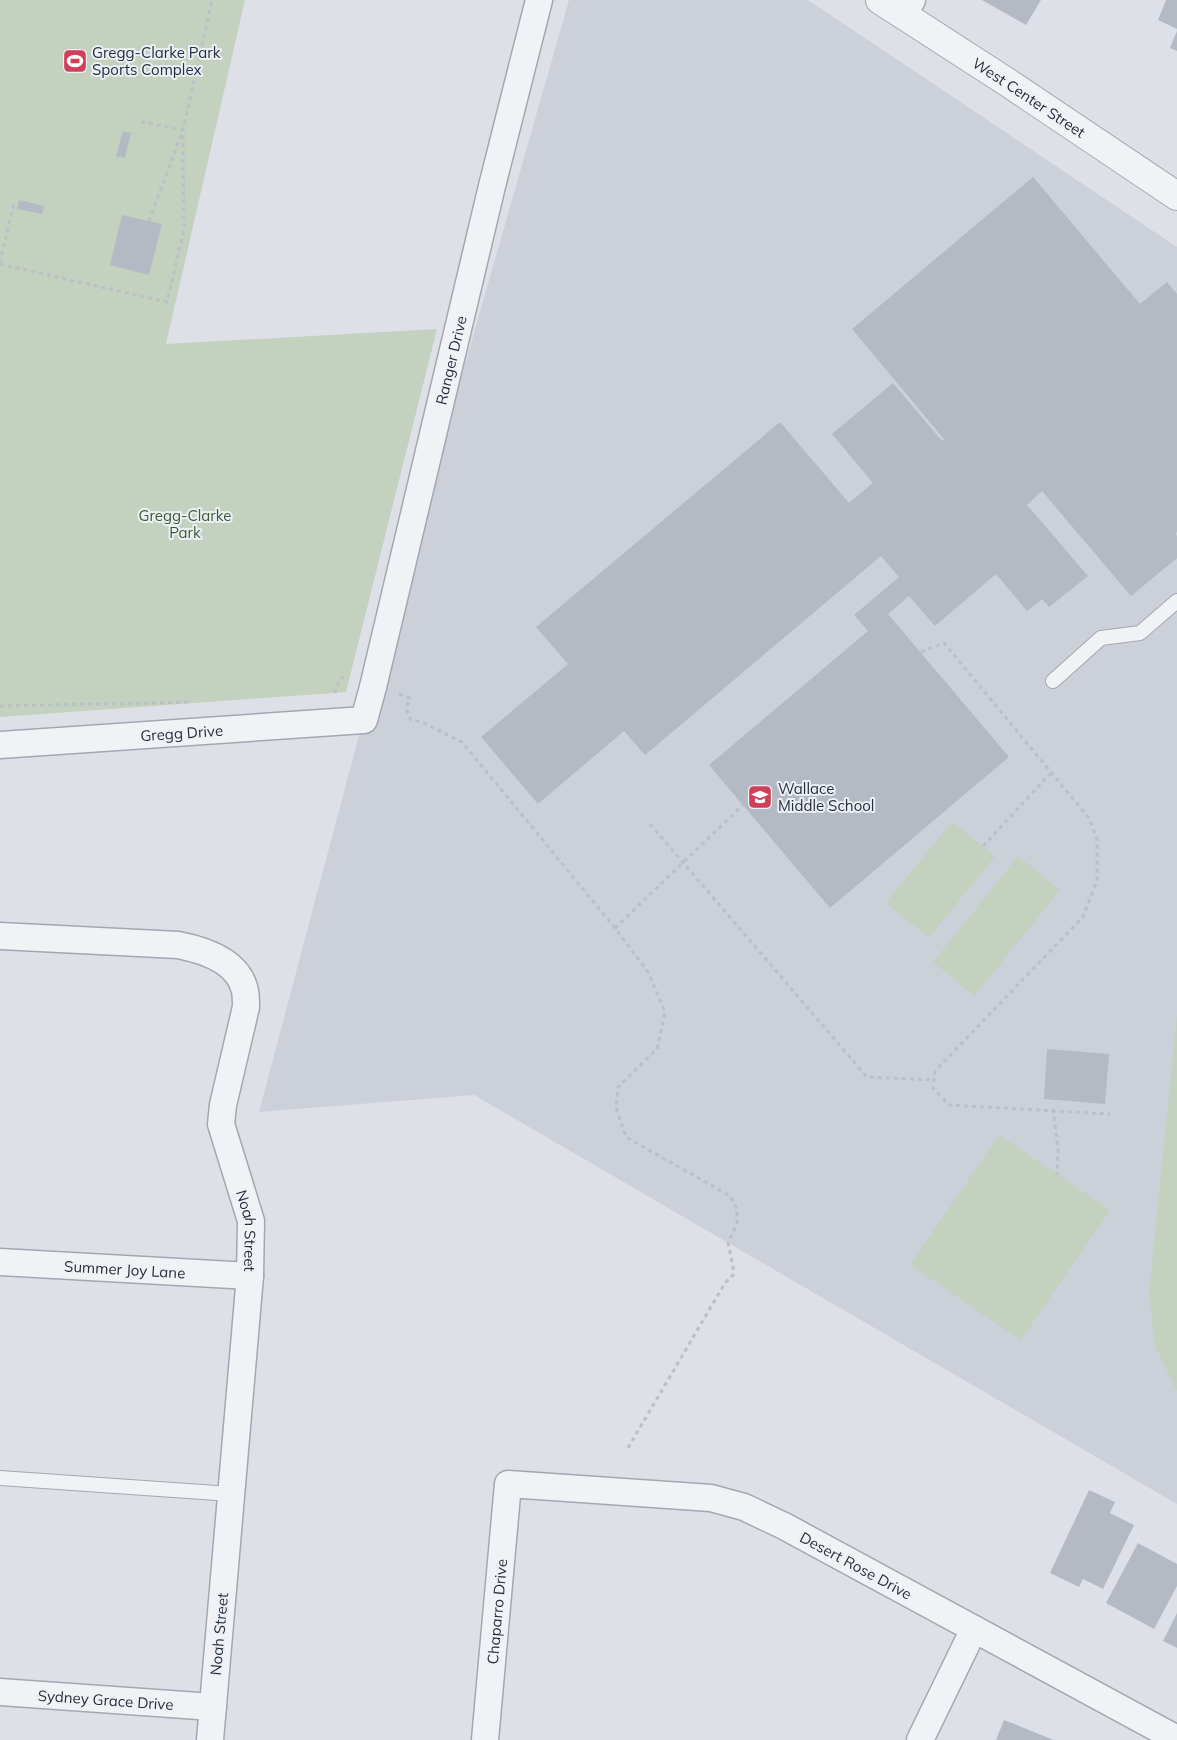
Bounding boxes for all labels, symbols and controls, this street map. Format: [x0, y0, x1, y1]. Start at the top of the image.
place label: Gregg-Clarke Park Sports Complex [92, 43, 221, 79]
sports icon: Gregg-Clarke Park Sports Complex [62, 48, 88, 74]
street label: West Center Street [969, 53, 1089, 141]
street label: Ranger Drive [431, 314, 470, 407]
park label: Gregg-Clarke Park [139, 506, 231, 542]
street label: Gregg Drive [140, 720, 224, 745]
place label: Wallace Middle School [778, 779, 874, 815]
school or university icon: Wallace Middle School [747, 784, 773, 810]
street label: Noah Street [232, 1187, 261, 1272]
street label: Summer Joy Lane [64, 1256, 186, 1282]
street label: Desert Rose Drive [797, 1527, 915, 1603]
street label: Chaparro Drive [482, 1558, 511, 1665]
street label: Noah Street [206, 1592, 232, 1676]
street label: Sydney Grace Drive [37, 1685, 174, 1714]

